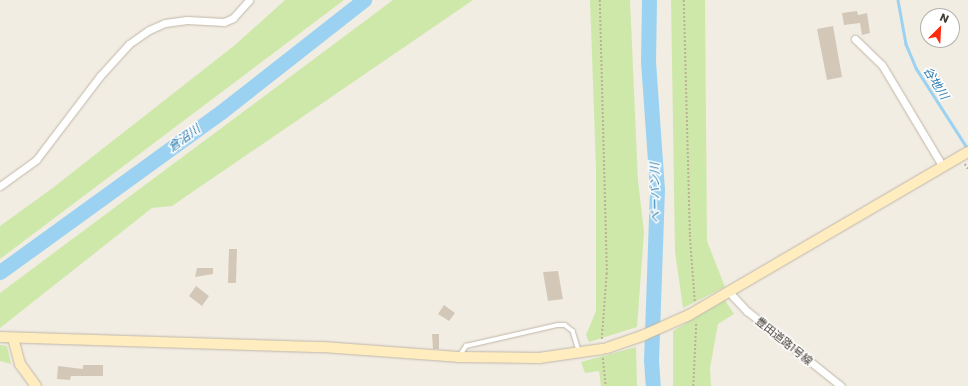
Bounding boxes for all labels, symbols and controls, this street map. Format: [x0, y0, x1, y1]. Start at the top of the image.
north arrow [920, 8, 960, 48]
text: N [937, 9, 952, 27]
water label: 谷地川 [920, 64, 952, 102]
water label: 倉沼川 [165, 122, 203, 154]
water label: ペーパン川 [647, 163, 663, 223]
street label: 豊田道路1号線 [753, 314, 815, 368]

